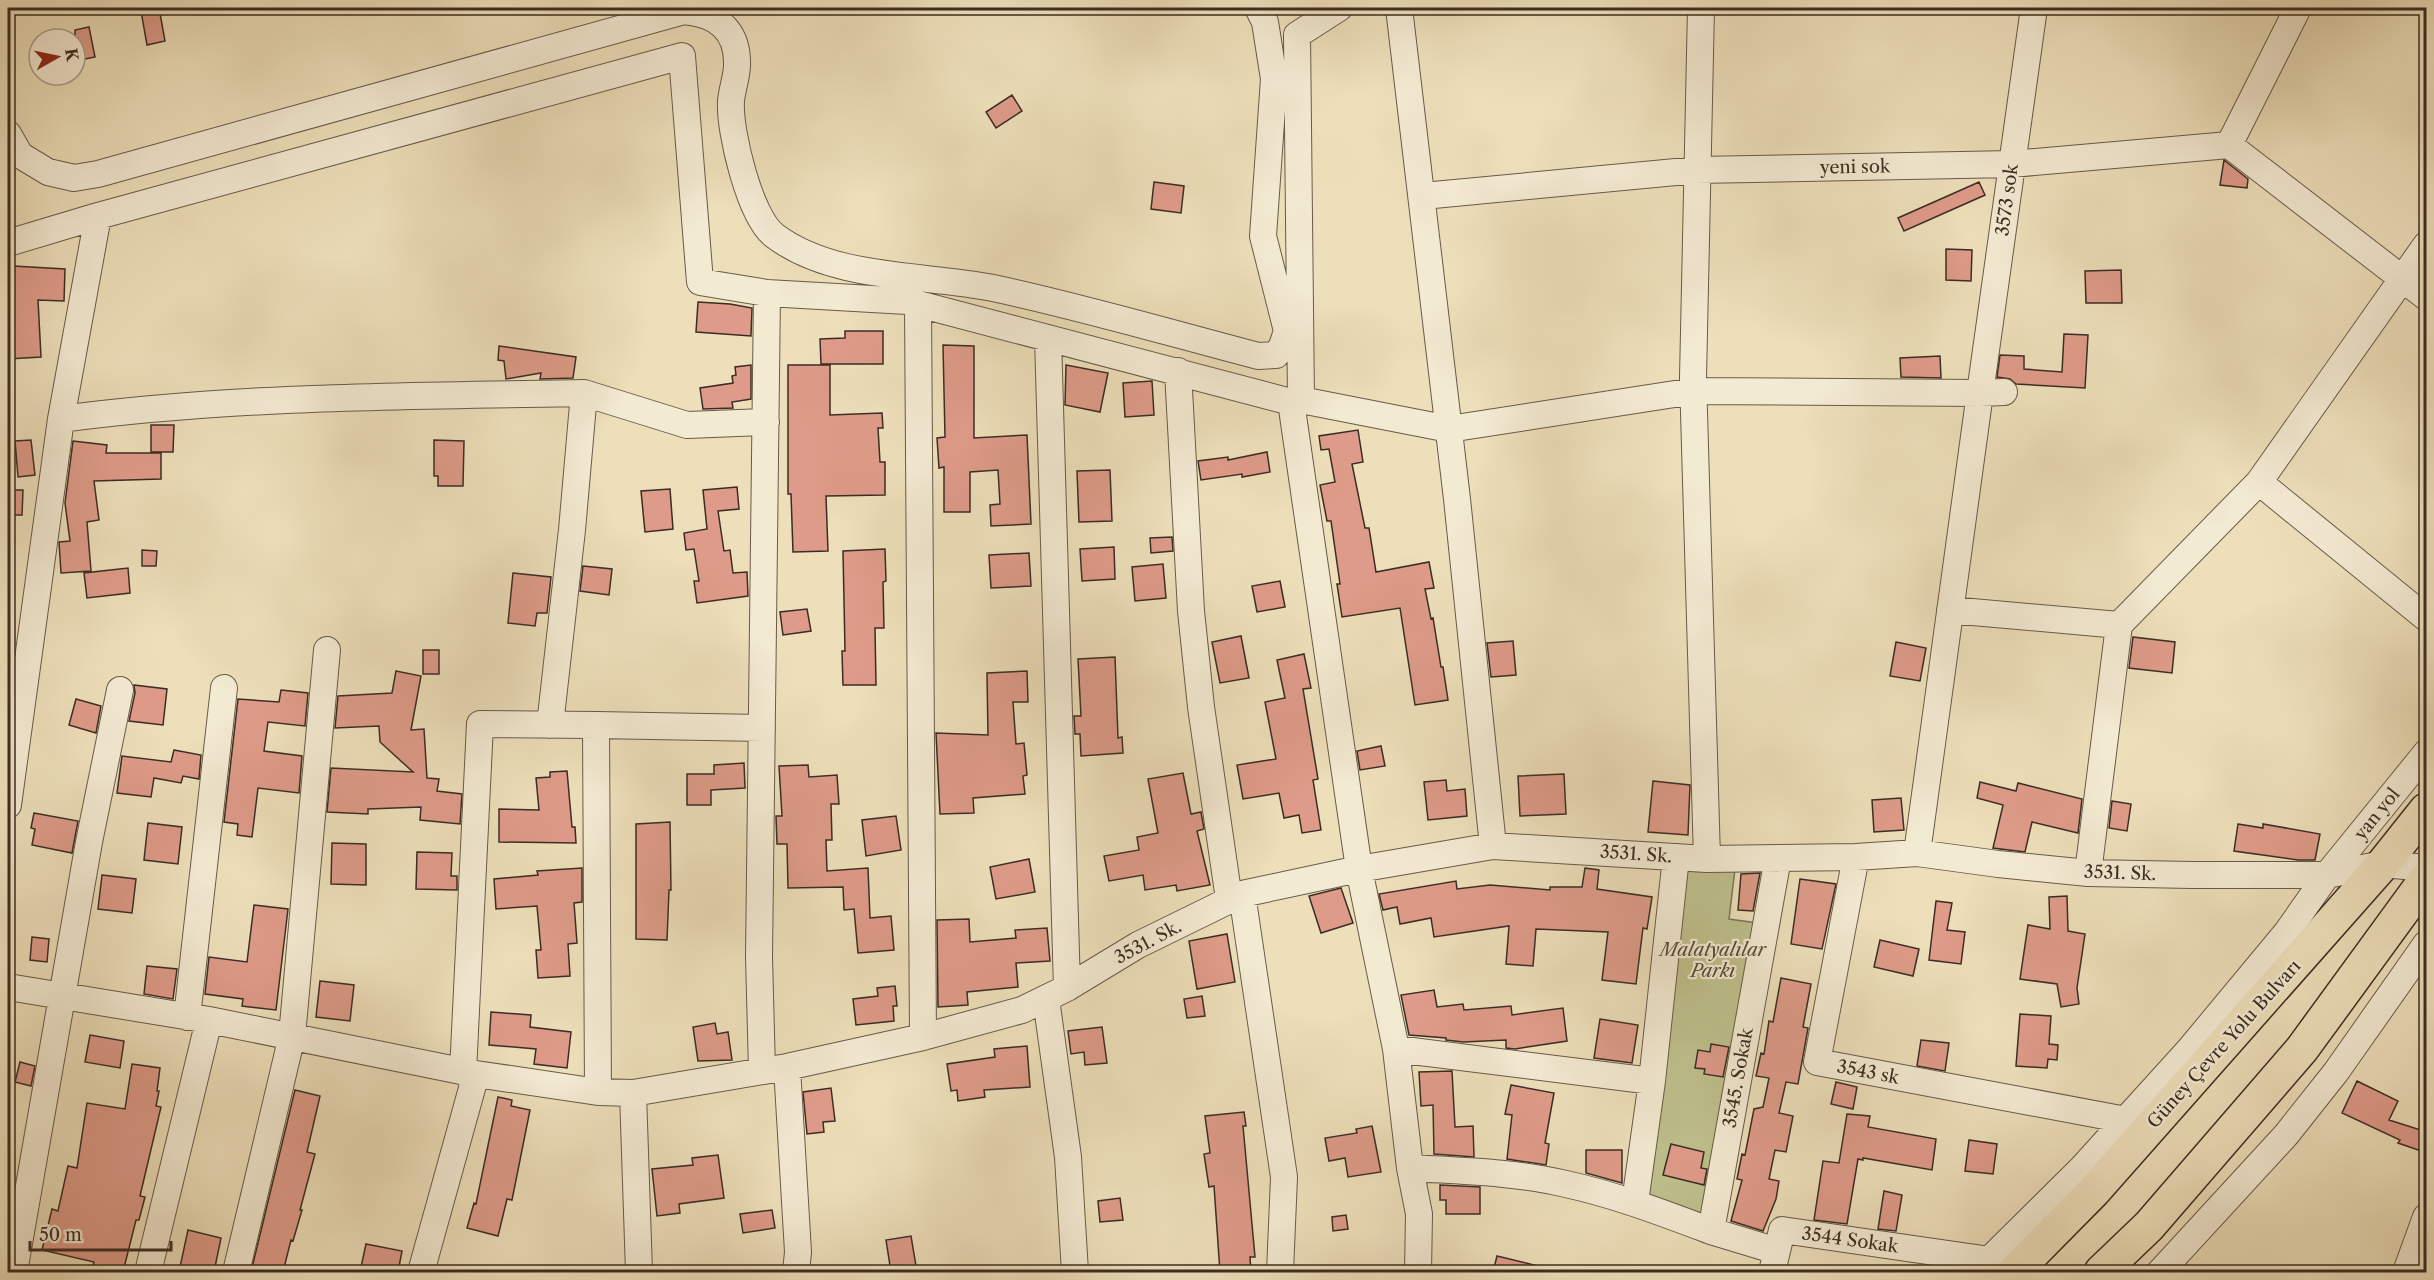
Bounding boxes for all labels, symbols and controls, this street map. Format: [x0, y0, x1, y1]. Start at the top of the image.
north arrow [27, 27, 87, 87]
text: K [61, 47, 83, 64]
street label: yeni sok [1819, 155, 1892, 179]
street label: 3573 sok [1991, 161, 2023, 237]
street label: yan yol [2349, 784, 2405, 845]
street label: 3531. Sk. [1599, 840, 1673, 868]
street label: 3531. Sk. [2083, 861, 2157, 885]
street label: 3531. Sk. [1111, 915, 1185, 969]
park label: Malatyalılar Parkı [1658, 939, 1768, 982]
street label: Güney Çevre Yolu Bulvarı [2143, 955, 2306, 1133]
street label: 3545. Sokak [1718, 1025, 1758, 1130]
street label: 3543 sk [1835, 1055, 1903, 1089]
scale bar [30, 1214, 171, 1252]
street label: 3544 Sokak [1800, 1222, 1901, 1258]
text: 50 m [39, 1224, 82, 1246]

